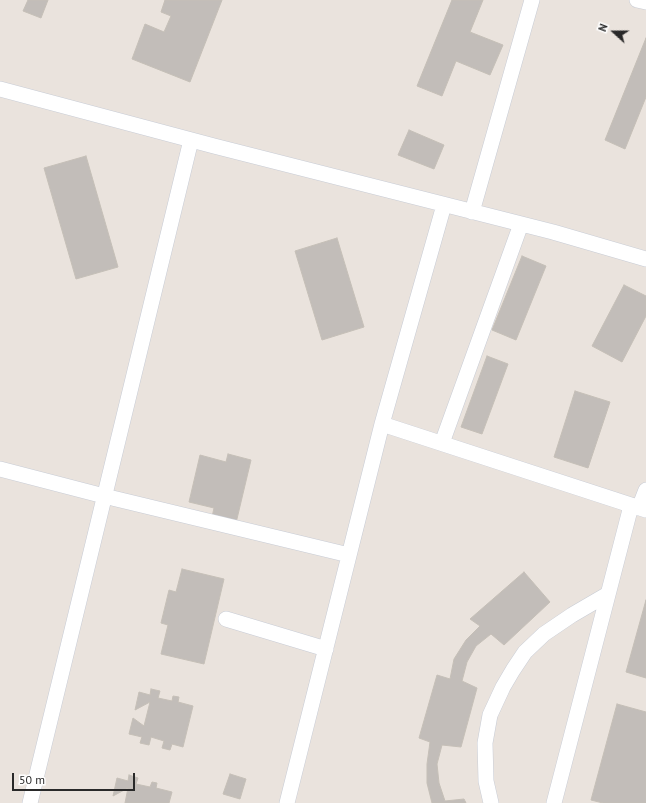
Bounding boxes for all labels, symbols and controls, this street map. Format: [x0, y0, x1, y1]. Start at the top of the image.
north arrow [594, 12, 634, 52]
text: N [595, 22, 611, 34]
scale bar [14, 765, 137, 791]
text: 50 m [19, 772, 45, 787]

